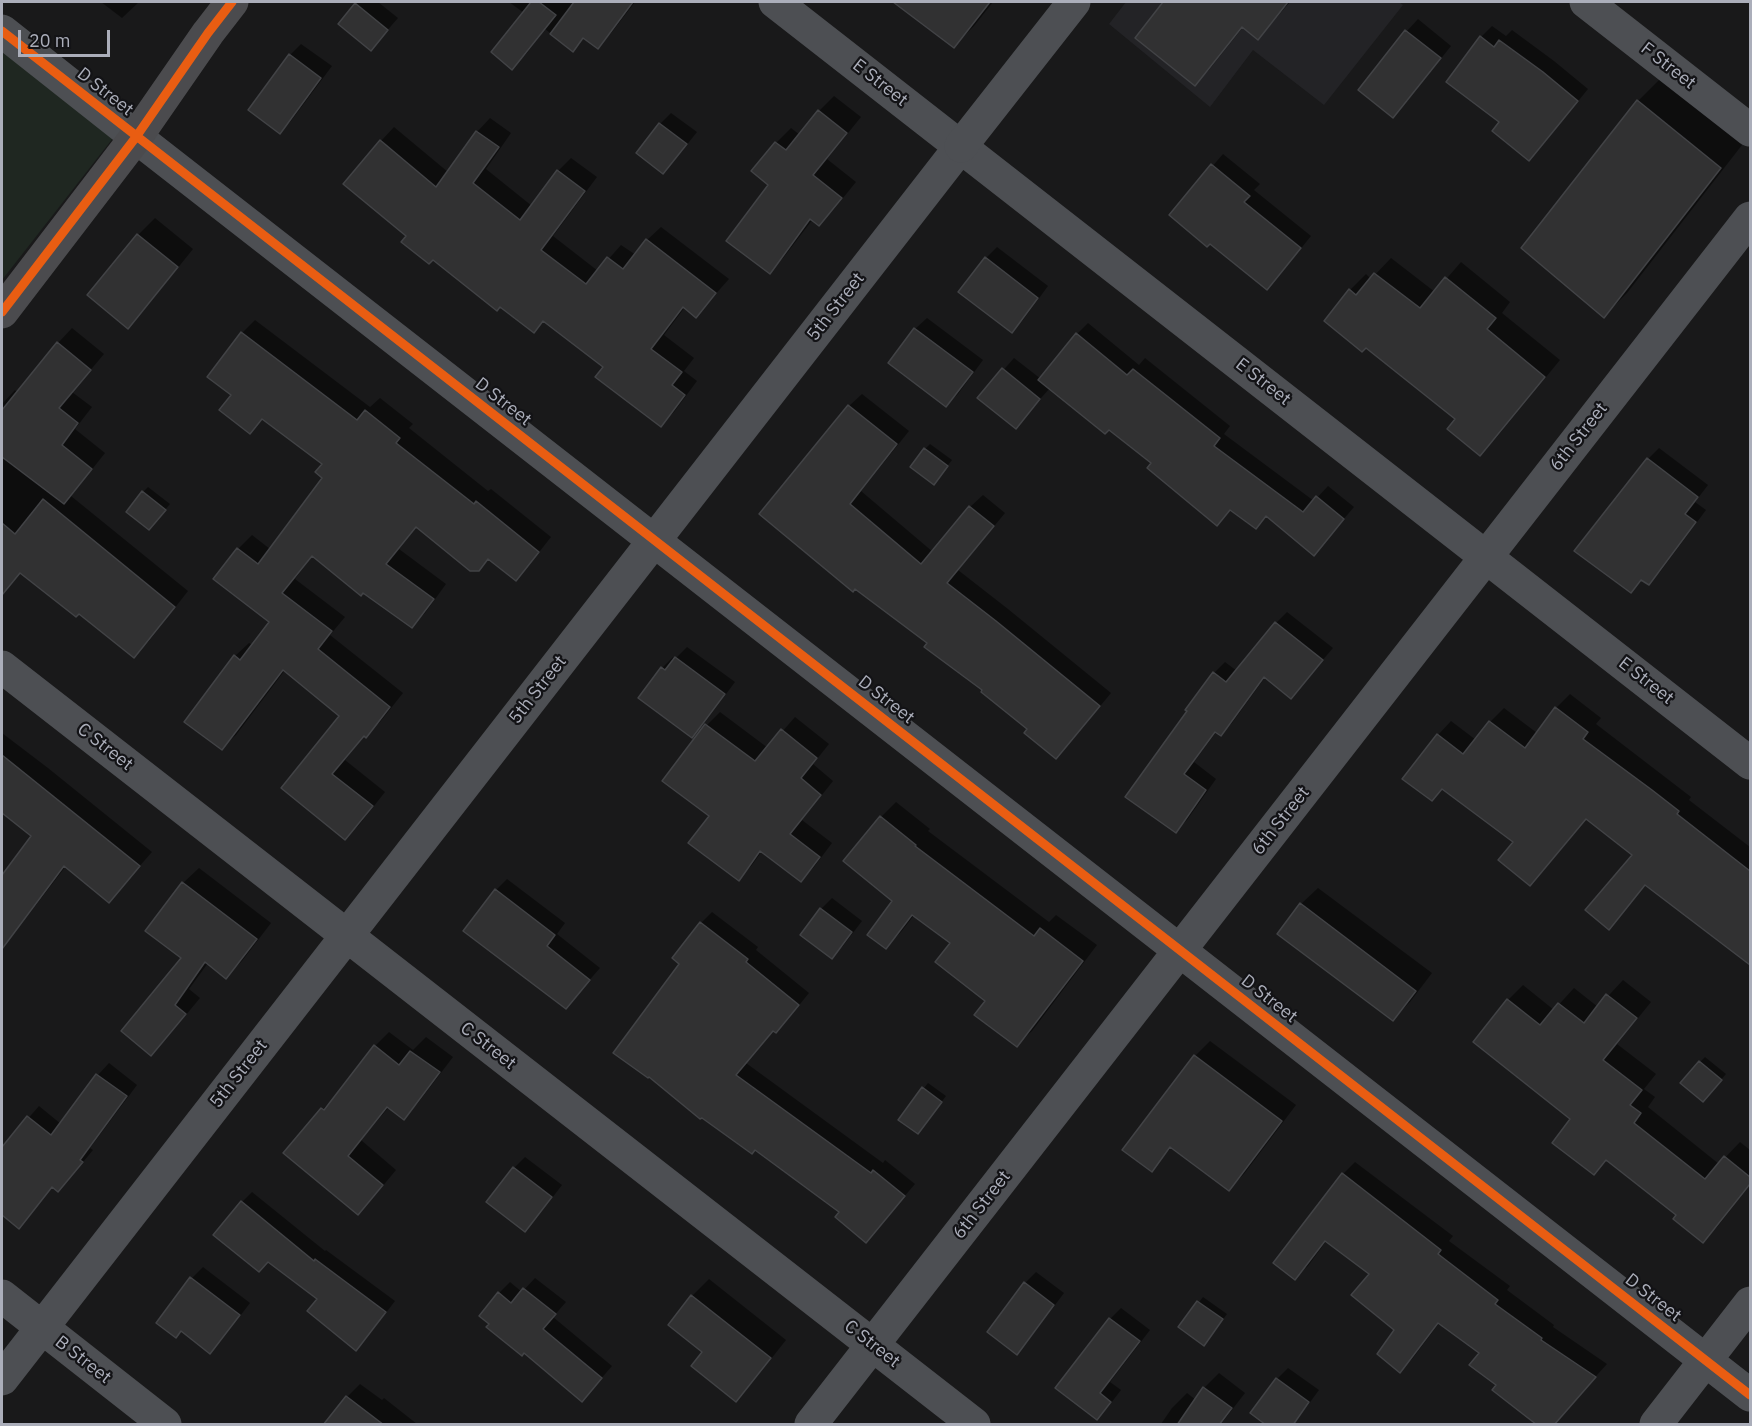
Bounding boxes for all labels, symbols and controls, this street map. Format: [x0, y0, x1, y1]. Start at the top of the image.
scale bar [21, 18, 112, 56]
text: 20 m [29, 29, 71, 52]
street label: F Street [1636, 38, 1700, 94]
street label: E Street [848, 55, 912, 111]
street label: D Street [72, 63, 138, 121]
street label: 5th Street [803, 268, 869, 346]
street label: E Street [1231, 354, 1295, 410]
street label: D Street [470, 373, 536, 431]
street label: 6th Street [1546, 398, 1612, 476]
street label: 5th Street [505, 651, 571, 729]
street label: E Street [1614, 653, 1678, 709]
street label: D Street [853, 671, 919, 729]
street label: C Street [73, 719, 137, 775]
street label: 6th Street [1248, 782, 1314, 860]
street label: D Street [1236, 970, 1302, 1028]
street label: C Street [456, 1018, 520, 1074]
street label: 5th Street [206, 1035, 272, 1113]
street label: 6th Street [949, 1166, 1015, 1244]
street label: D Street [1620, 1269, 1686, 1327]
street label: C Street [840, 1316, 904, 1372]
street label: B Street [51, 1331, 115, 1389]

